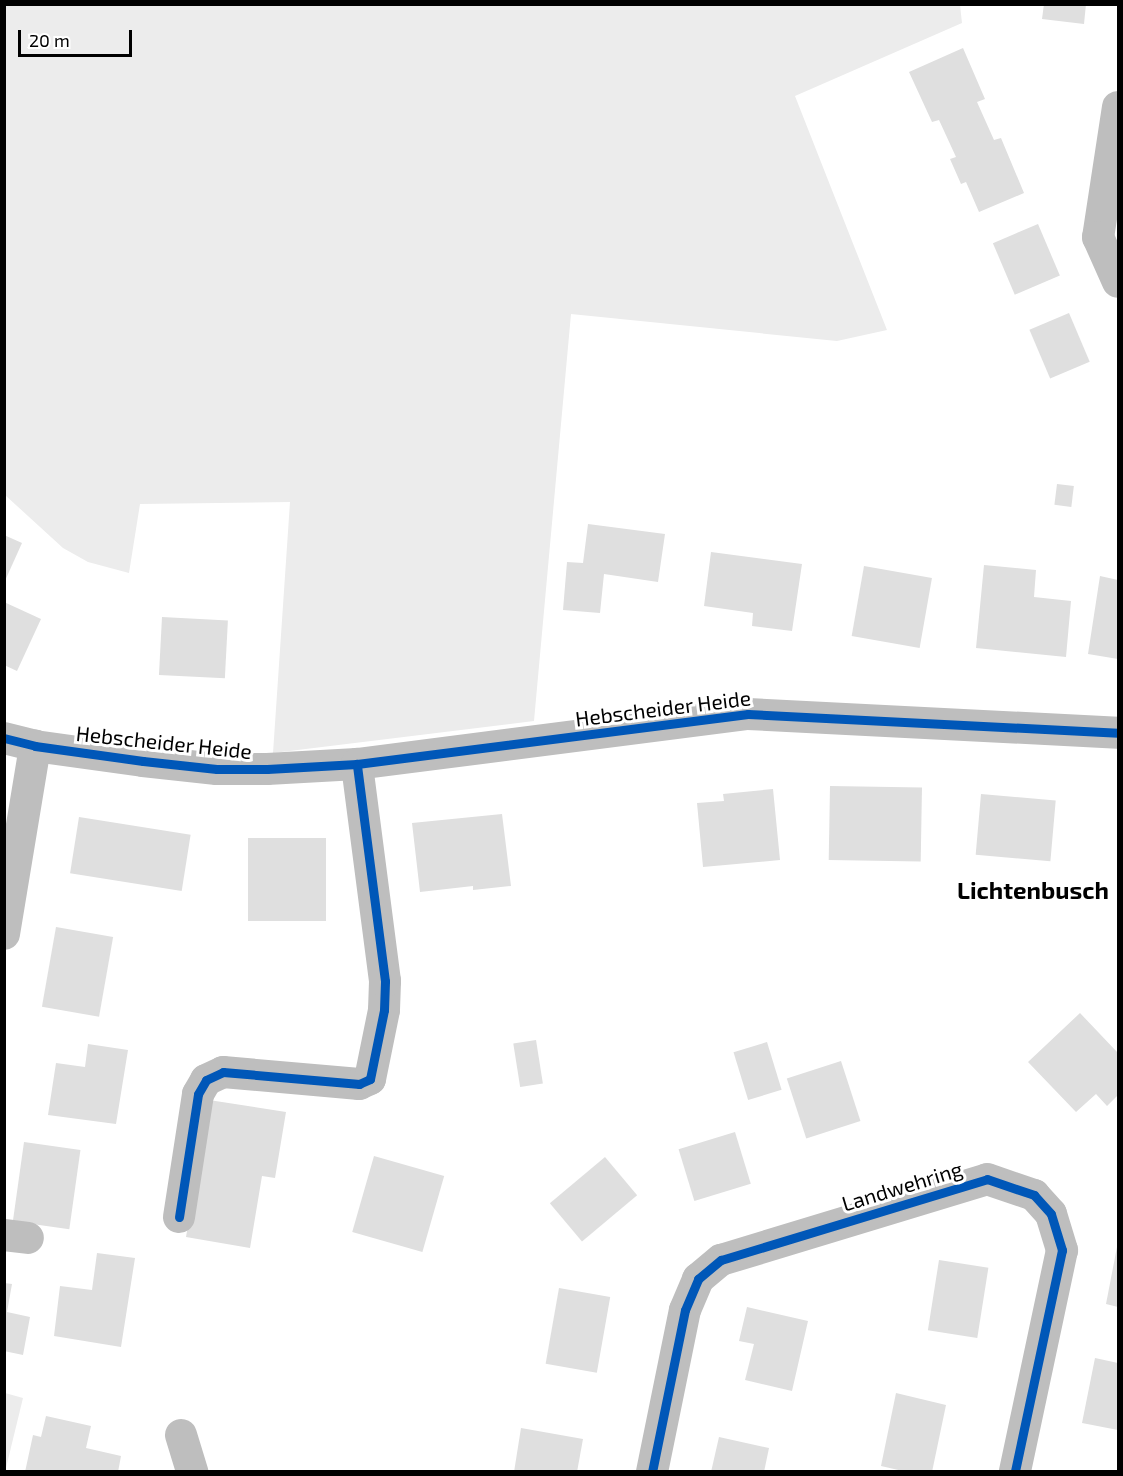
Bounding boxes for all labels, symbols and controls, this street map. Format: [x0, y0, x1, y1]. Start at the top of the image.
scale bar [21, 18, 135, 56]
text: 20 m [29, 29, 70, 51]
street label: Hebscheider Heide [574, 685, 752, 731]
street label: Hebscheider Heide [75, 720, 253, 764]
district label: Lichtenbusch [957, 876, 1109, 904]
street label: Landwehring [839, 1156, 965, 1216]

